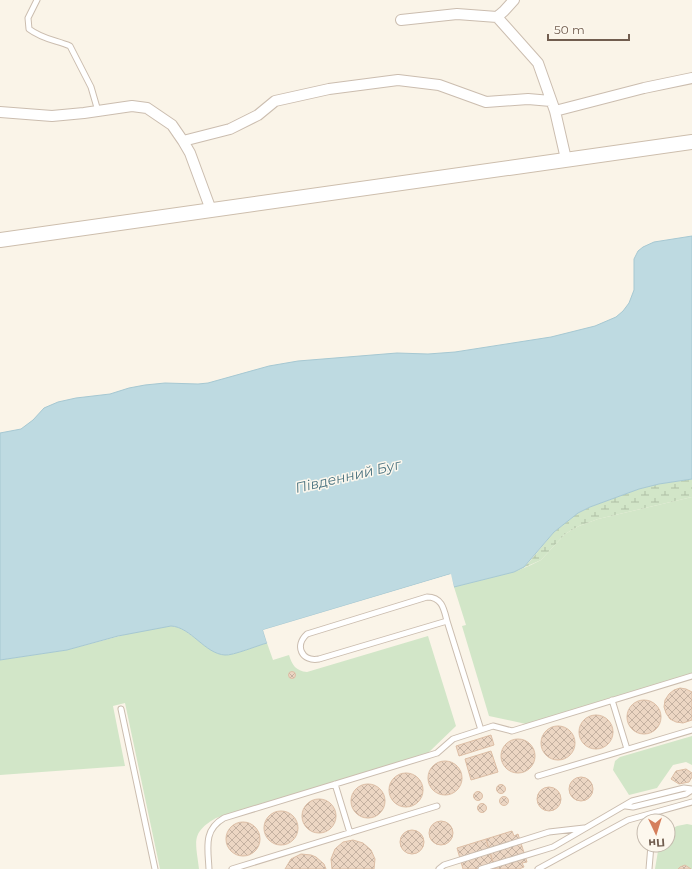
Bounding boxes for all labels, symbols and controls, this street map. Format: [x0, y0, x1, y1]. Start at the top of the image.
scale bar [548, 16, 629, 42]
text: 50 m [554, 22, 585, 37]
water label: Південний Буг [293, 455, 404, 497]
north arrow [636, 813, 676, 853]
text: Пн [648, 835, 665, 851]

